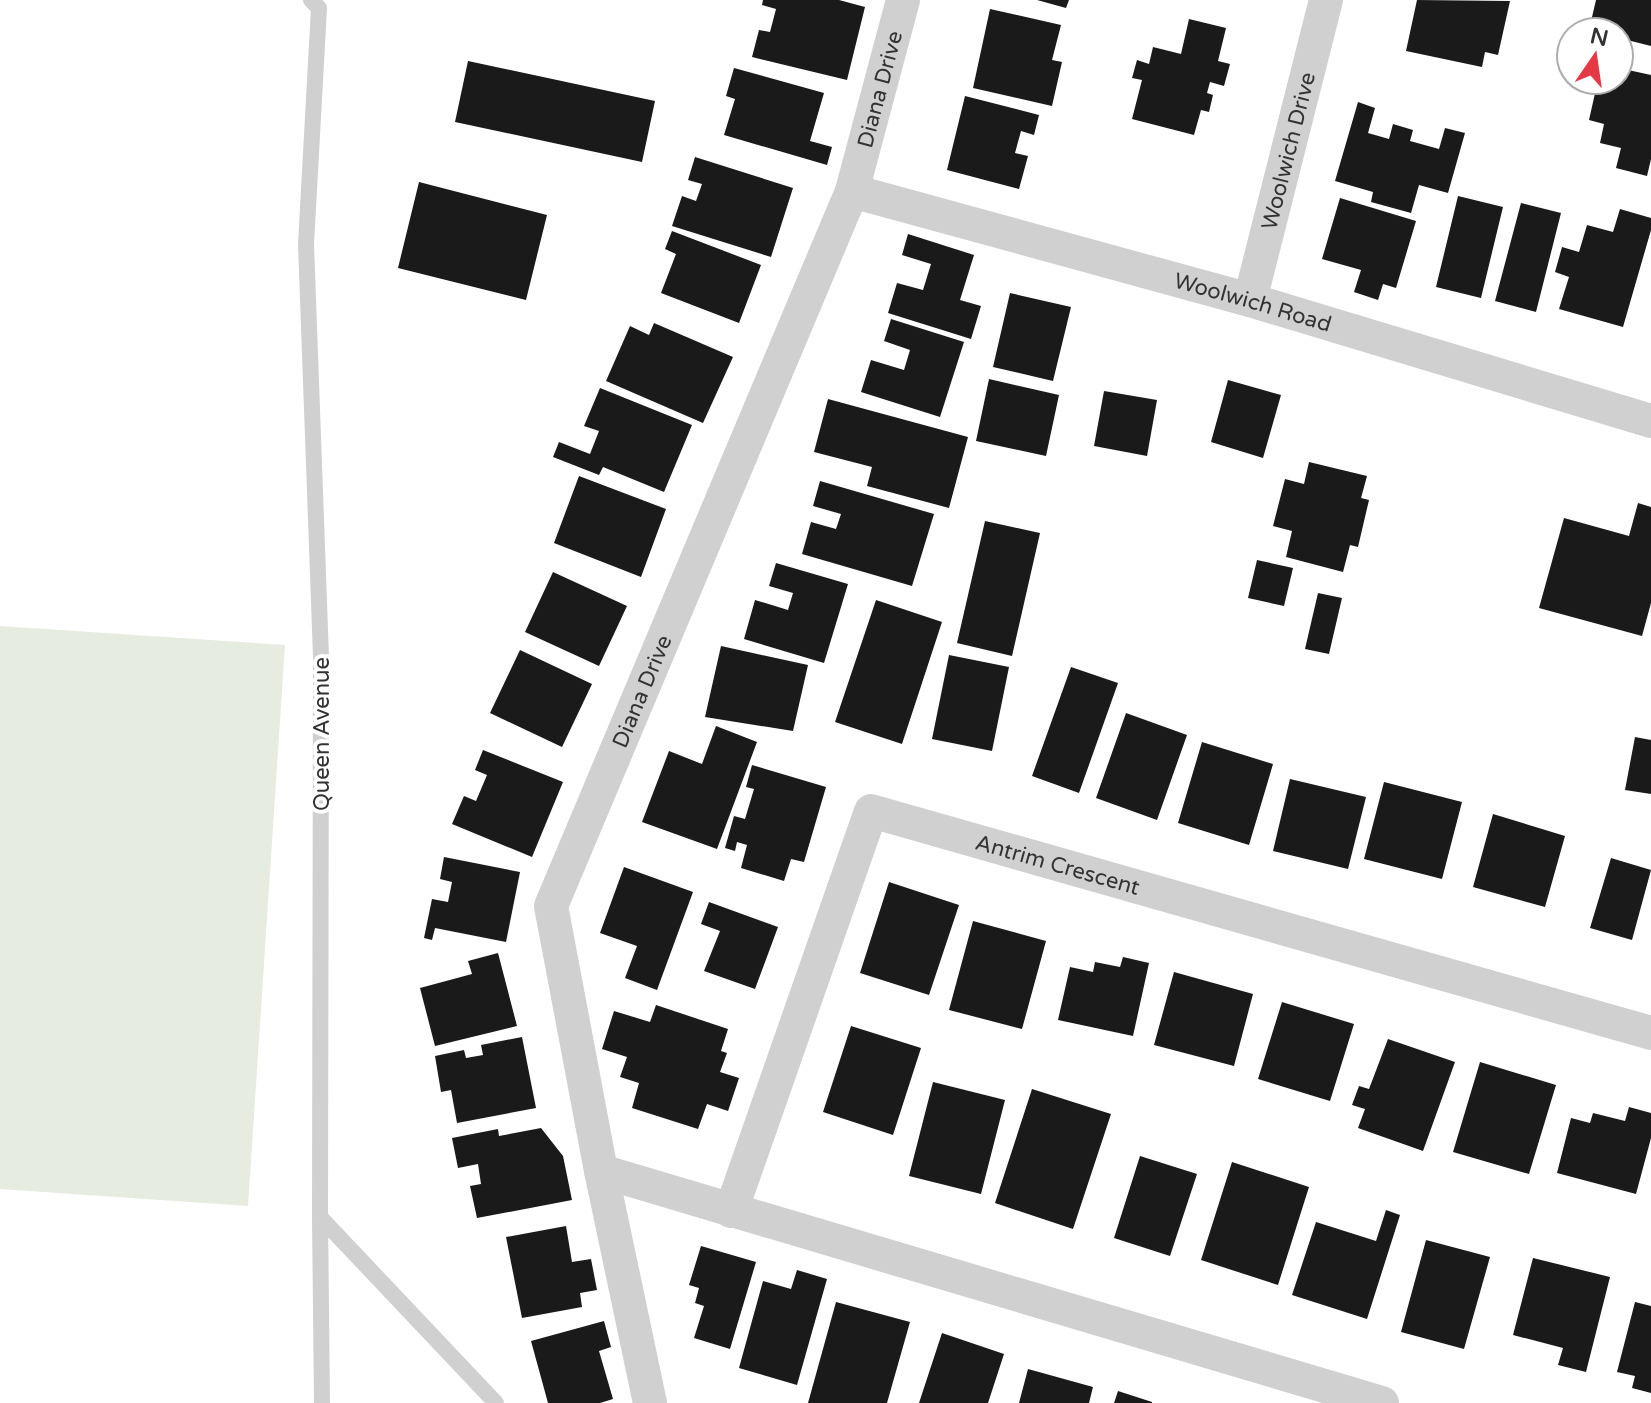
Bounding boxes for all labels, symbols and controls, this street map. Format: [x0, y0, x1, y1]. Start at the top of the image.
north arrow [1555, 16, 1635, 96]
text: N [1588, 23, 1611, 52]
street label: Diana Drive [852, 28, 908, 151]
street label: Woolwich Drive [1256, 69, 1321, 232]
street label: Woolwich Road [1171, 268, 1335, 338]
street label: Diana Drive [607, 631, 678, 752]
street label: Queen Avenue [309, 657, 335, 811]
street label: Antrim Crescent [972, 829, 1143, 901]

